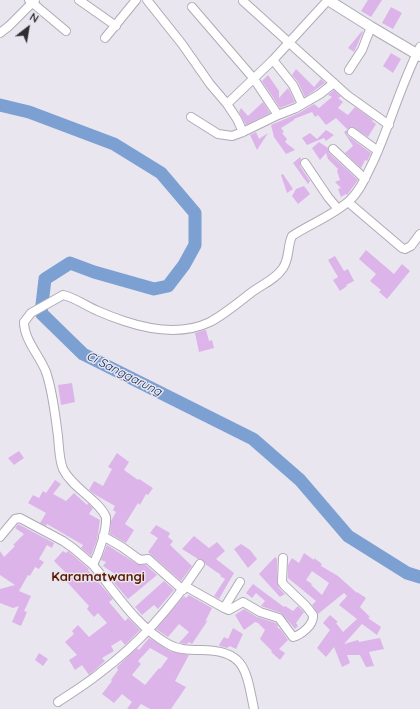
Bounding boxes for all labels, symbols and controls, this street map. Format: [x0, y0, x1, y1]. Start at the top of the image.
north arrow [8, 8, 48, 48]
text: N [27, 10, 41, 26]
water label: Ci Sanggarung [84, 349, 164, 399]
district label: Karamatwangi [51, 569, 145, 585]

